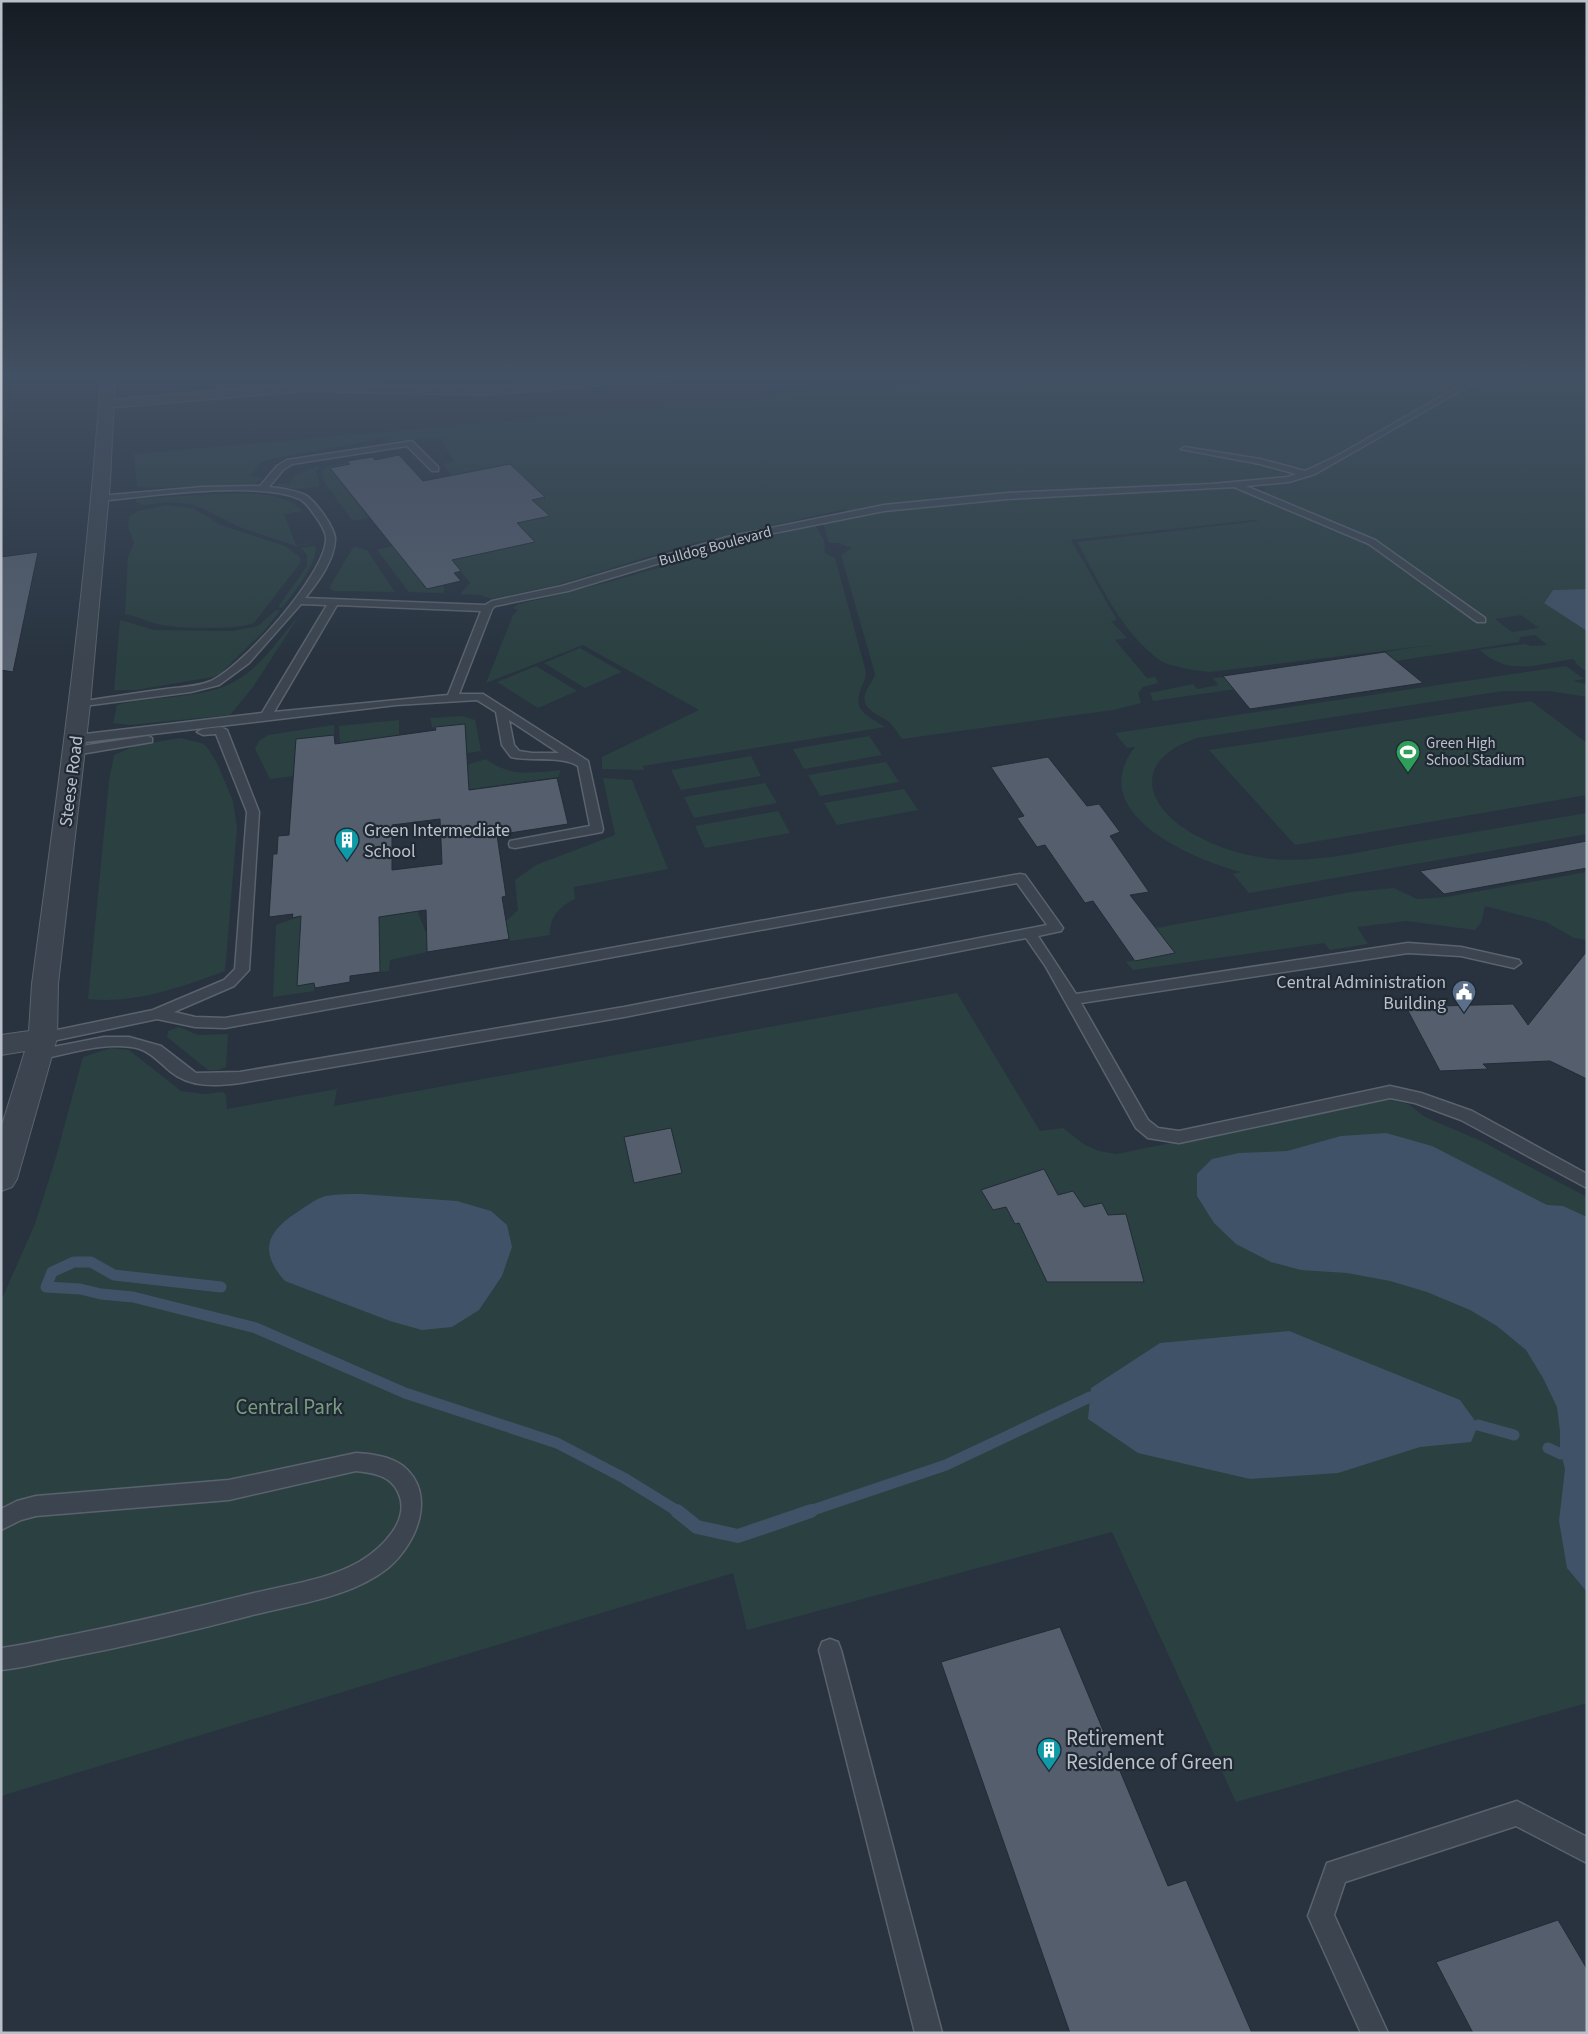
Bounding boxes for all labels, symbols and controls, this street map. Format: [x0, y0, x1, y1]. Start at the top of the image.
street label: Bulldog Boulevard [657, 521, 774, 572]
place label: Green High School Stadium [1426, 733, 1525, 771]
street label: Steese Road [54, 734, 89, 828]
sports icon: Green High School Stadium [1395, 739, 1421, 773]
place label: Green Intermediate School [364, 818, 510, 864]
building icon: Green Intermediate School [334, 827, 360, 861]
place label: Central Administration Building [1276, 970, 1446, 1016]
public building icon: Central Administration Building [1451, 979, 1477, 1013]
park label: Central Park [235, 1392, 343, 1422]
place label: Retirement Residence of Green [1066, 1723, 1233, 1777]
building icon: Retirement Residence of Green [1036, 1737, 1062, 1771]

